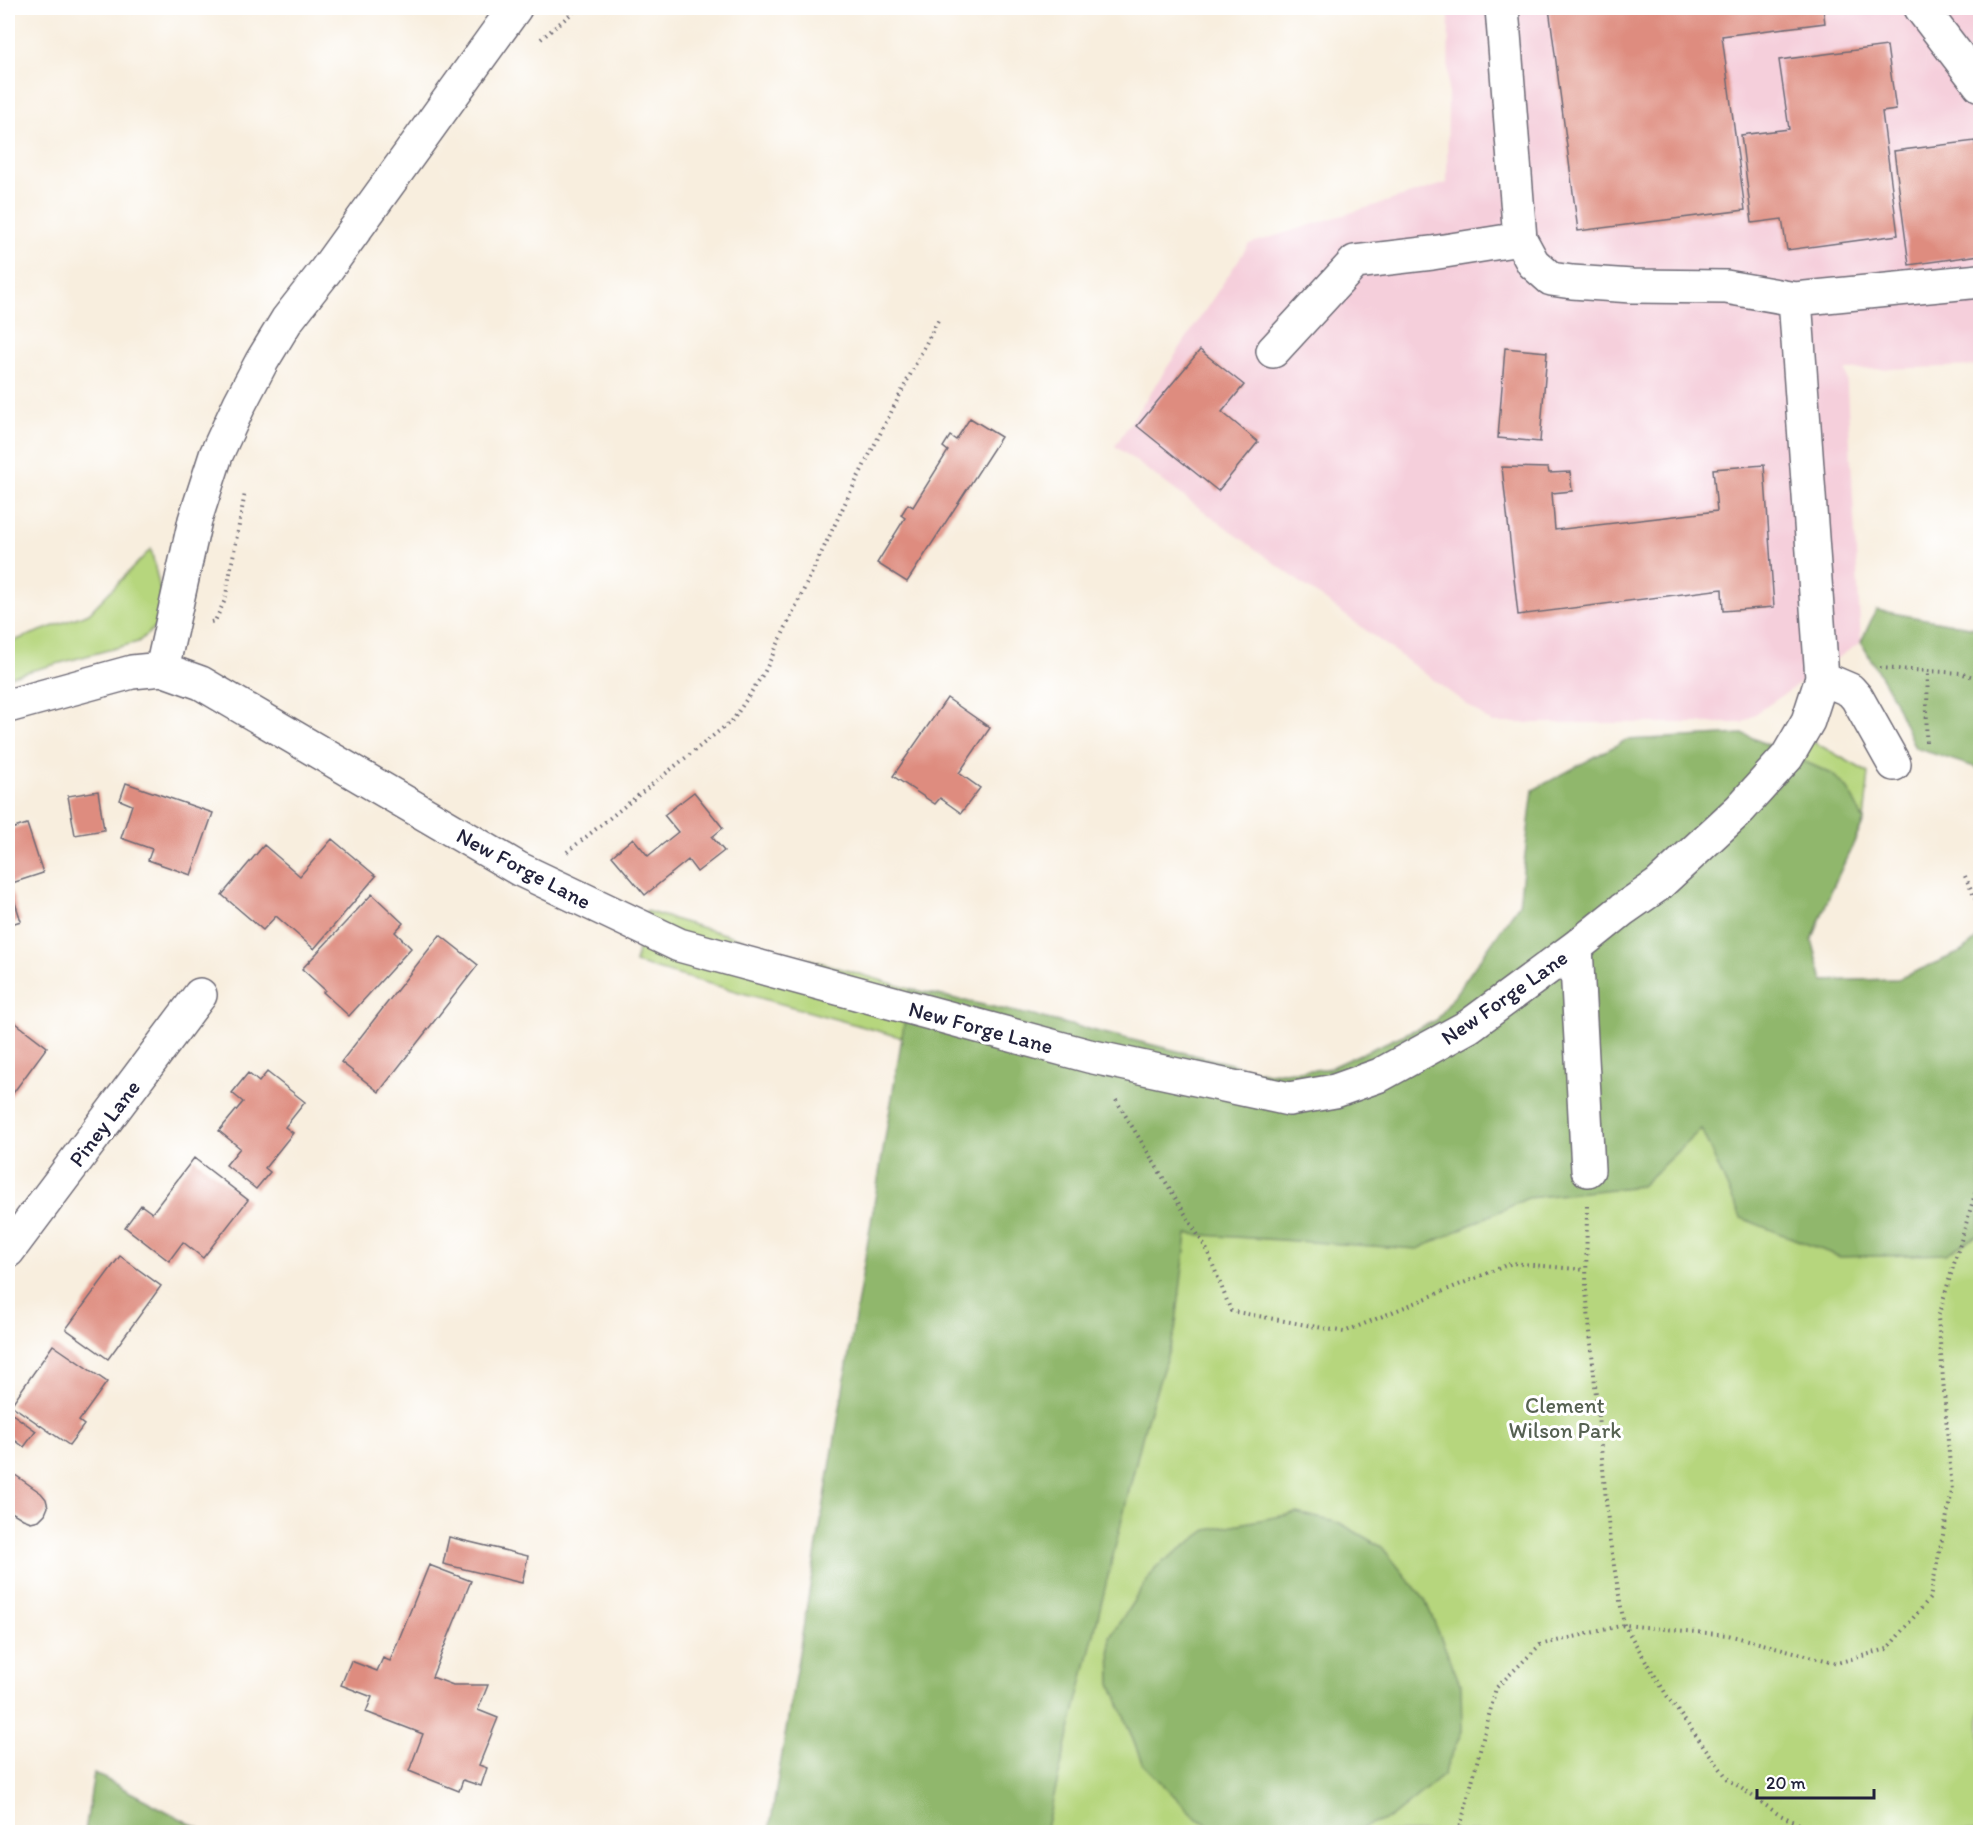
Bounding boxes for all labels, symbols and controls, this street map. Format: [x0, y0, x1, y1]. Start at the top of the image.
street label: New Forge Lane [452, 822, 596, 915]
street label: New Forge Lane [1436, 944, 1573, 1051]
street label: New Forge Lane [906, 995, 1056, 1060]
street label: Piney Lane [63, 1075, 146, 1172]
park label: Clement Wilson Park [1509, 1392, 1622, 1444]
scale bar [1757, 1762, 1874, 1800]
text: 20 m [1766, 1772, 1806, 1794]

